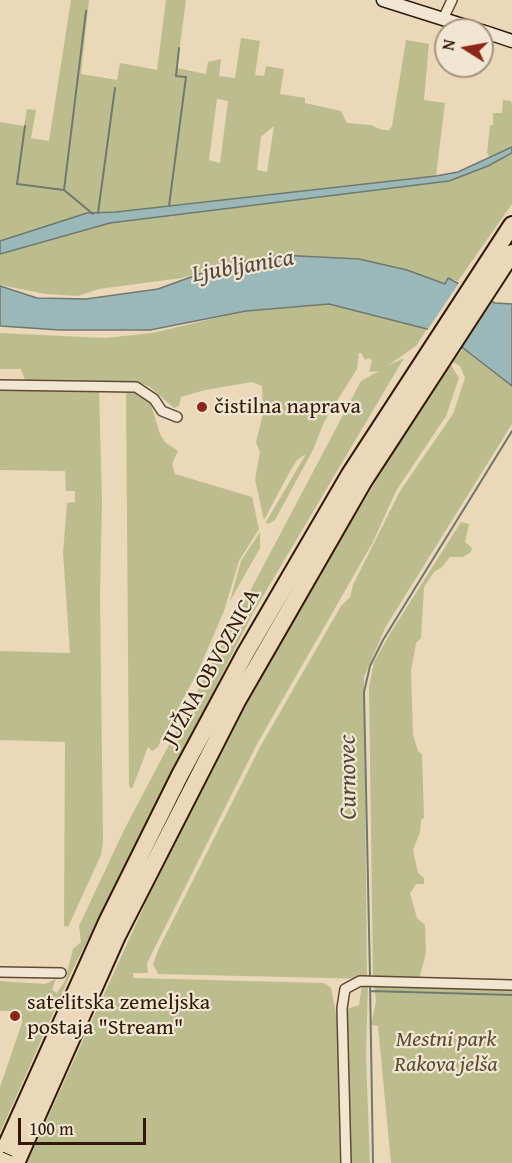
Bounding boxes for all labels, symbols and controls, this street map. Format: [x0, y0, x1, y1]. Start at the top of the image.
north arrow [434, 18, 494, 78]
text: N [435, 37, 461, 52]
water label: Ljubljanica [190, 244, 296, 290]
place label: čistilna naprava [214, 394, 361, 420]
marker: čistilna naprava [195, 400, 209, 414]
street label: JUŽNA OBVOZNICA [158, 585, 266, 751]
water label: Curnovec [334, 734, 364, 820]
place label: satelitska zemeljska postaja "Stream" [27, 990, 210, 1042]
marker: satelitska zemeljska postaja "Stream" [8, 1009, 22, 1023]
park label: Mestni park Rakova jelša [394, 1027, 498, 1078]
scale bar [21, 1106, 148, 1144]
text: 100 m [29, 1115, 74, 1142]

